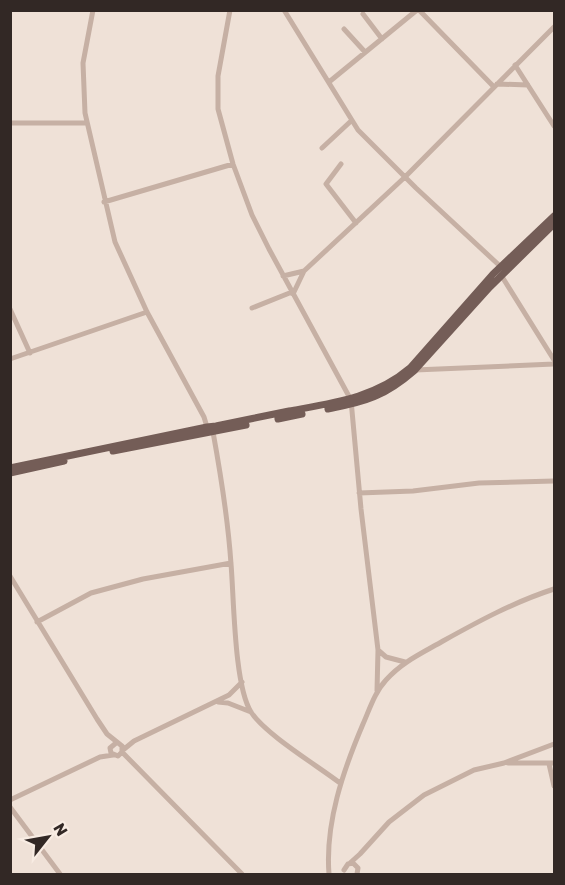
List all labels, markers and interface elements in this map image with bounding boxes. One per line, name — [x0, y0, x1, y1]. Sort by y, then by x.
north arrow — [18, 807, 78, 867]
text: N — [49, 820, 72, 839]

